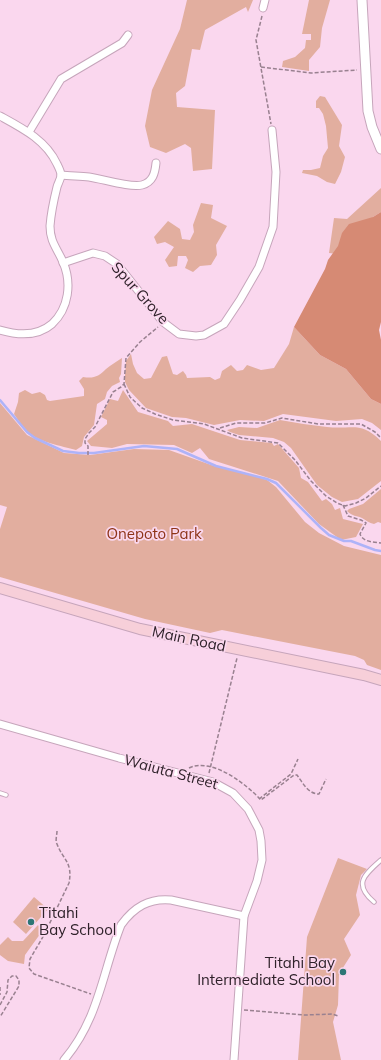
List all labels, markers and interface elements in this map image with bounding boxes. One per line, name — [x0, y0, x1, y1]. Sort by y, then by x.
street label: Spur Grove — [107, 258, 173, 328]
park label: Onepoto Park — [106, 524, 202, 543]
street label: Main Road — [150, 621, 228, 656]
street label: Waiuta Street — [122, 750, 220, 793]
place label: Titahi Bay School — [39, 903, 116, 939]
marker: Titahi Bay School — [26, 917, 36, 927]
place label: Titahi Bay Intermediate School — [197, 953, 335, 989]
marker: Titahi Bay Intermediate School — [338, 967, 348, 977]

